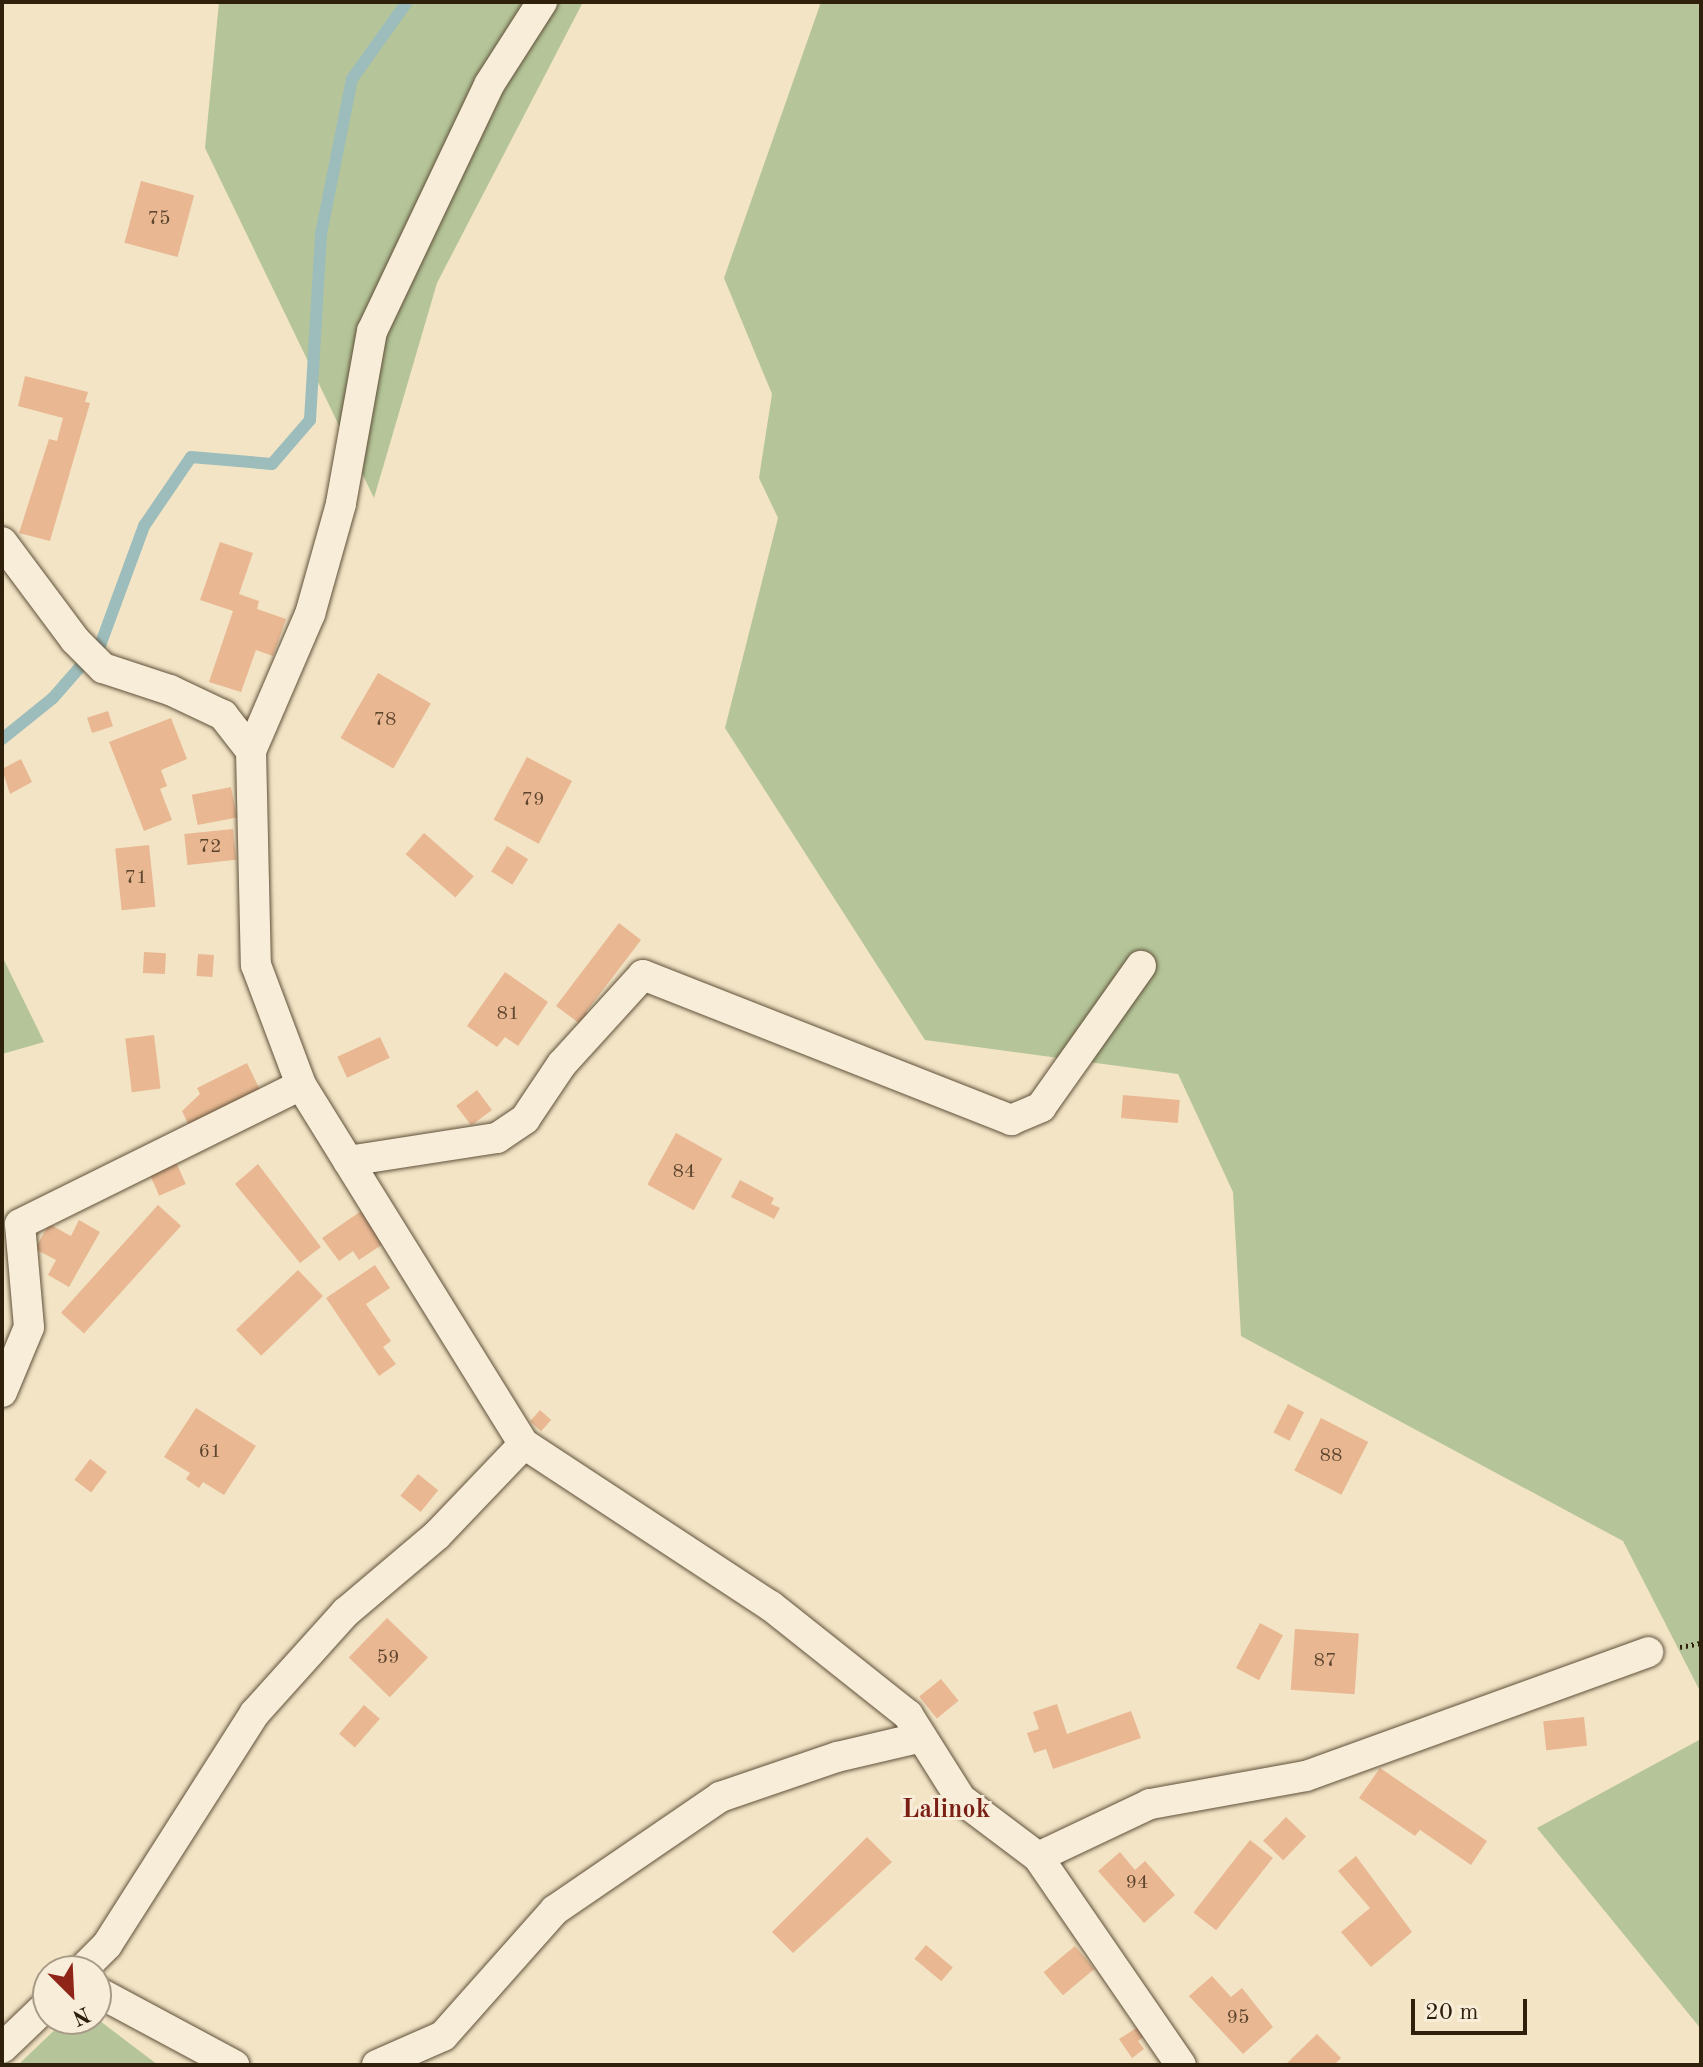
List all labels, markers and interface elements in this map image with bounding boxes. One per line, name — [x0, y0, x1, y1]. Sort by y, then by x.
house number: 75 — [147, 207, 171, 231]
house number: 78 — [373, 708, 397, 732]
house number: 79 — [521, 788, 545, 812]
house number: 72 — [198, 835, 222, 859]
house number: 71 — [124, 866, 148, 890]
house number: 81 — [496, 1002, 520, 1026]
house number: 84 — [672, 1160, 696, 1184]
house number: 61 — [198, 1440, 222, 1464]
house number: 88 — [1319, 1444, 1343, 1468]
house number: 59 — [376, 1646, 400, 1670]
house number: 87 — [1313, 1649, 1337, 1673]
district label: Lalinok — [902, 1795, 990, 1827]
house number: 94 — [1125, 1871, 1149, 1895]
north arrow — [32, 1955, 112, 2035]
scale bar — [1415, 1983, 1531, 2033]
text: 20 m — [1425, 2001, 1479, 2025]
text: N — [69, 2002, 93, 2029]
house number: 95 — [1226, 2006, 1250, 2030]

